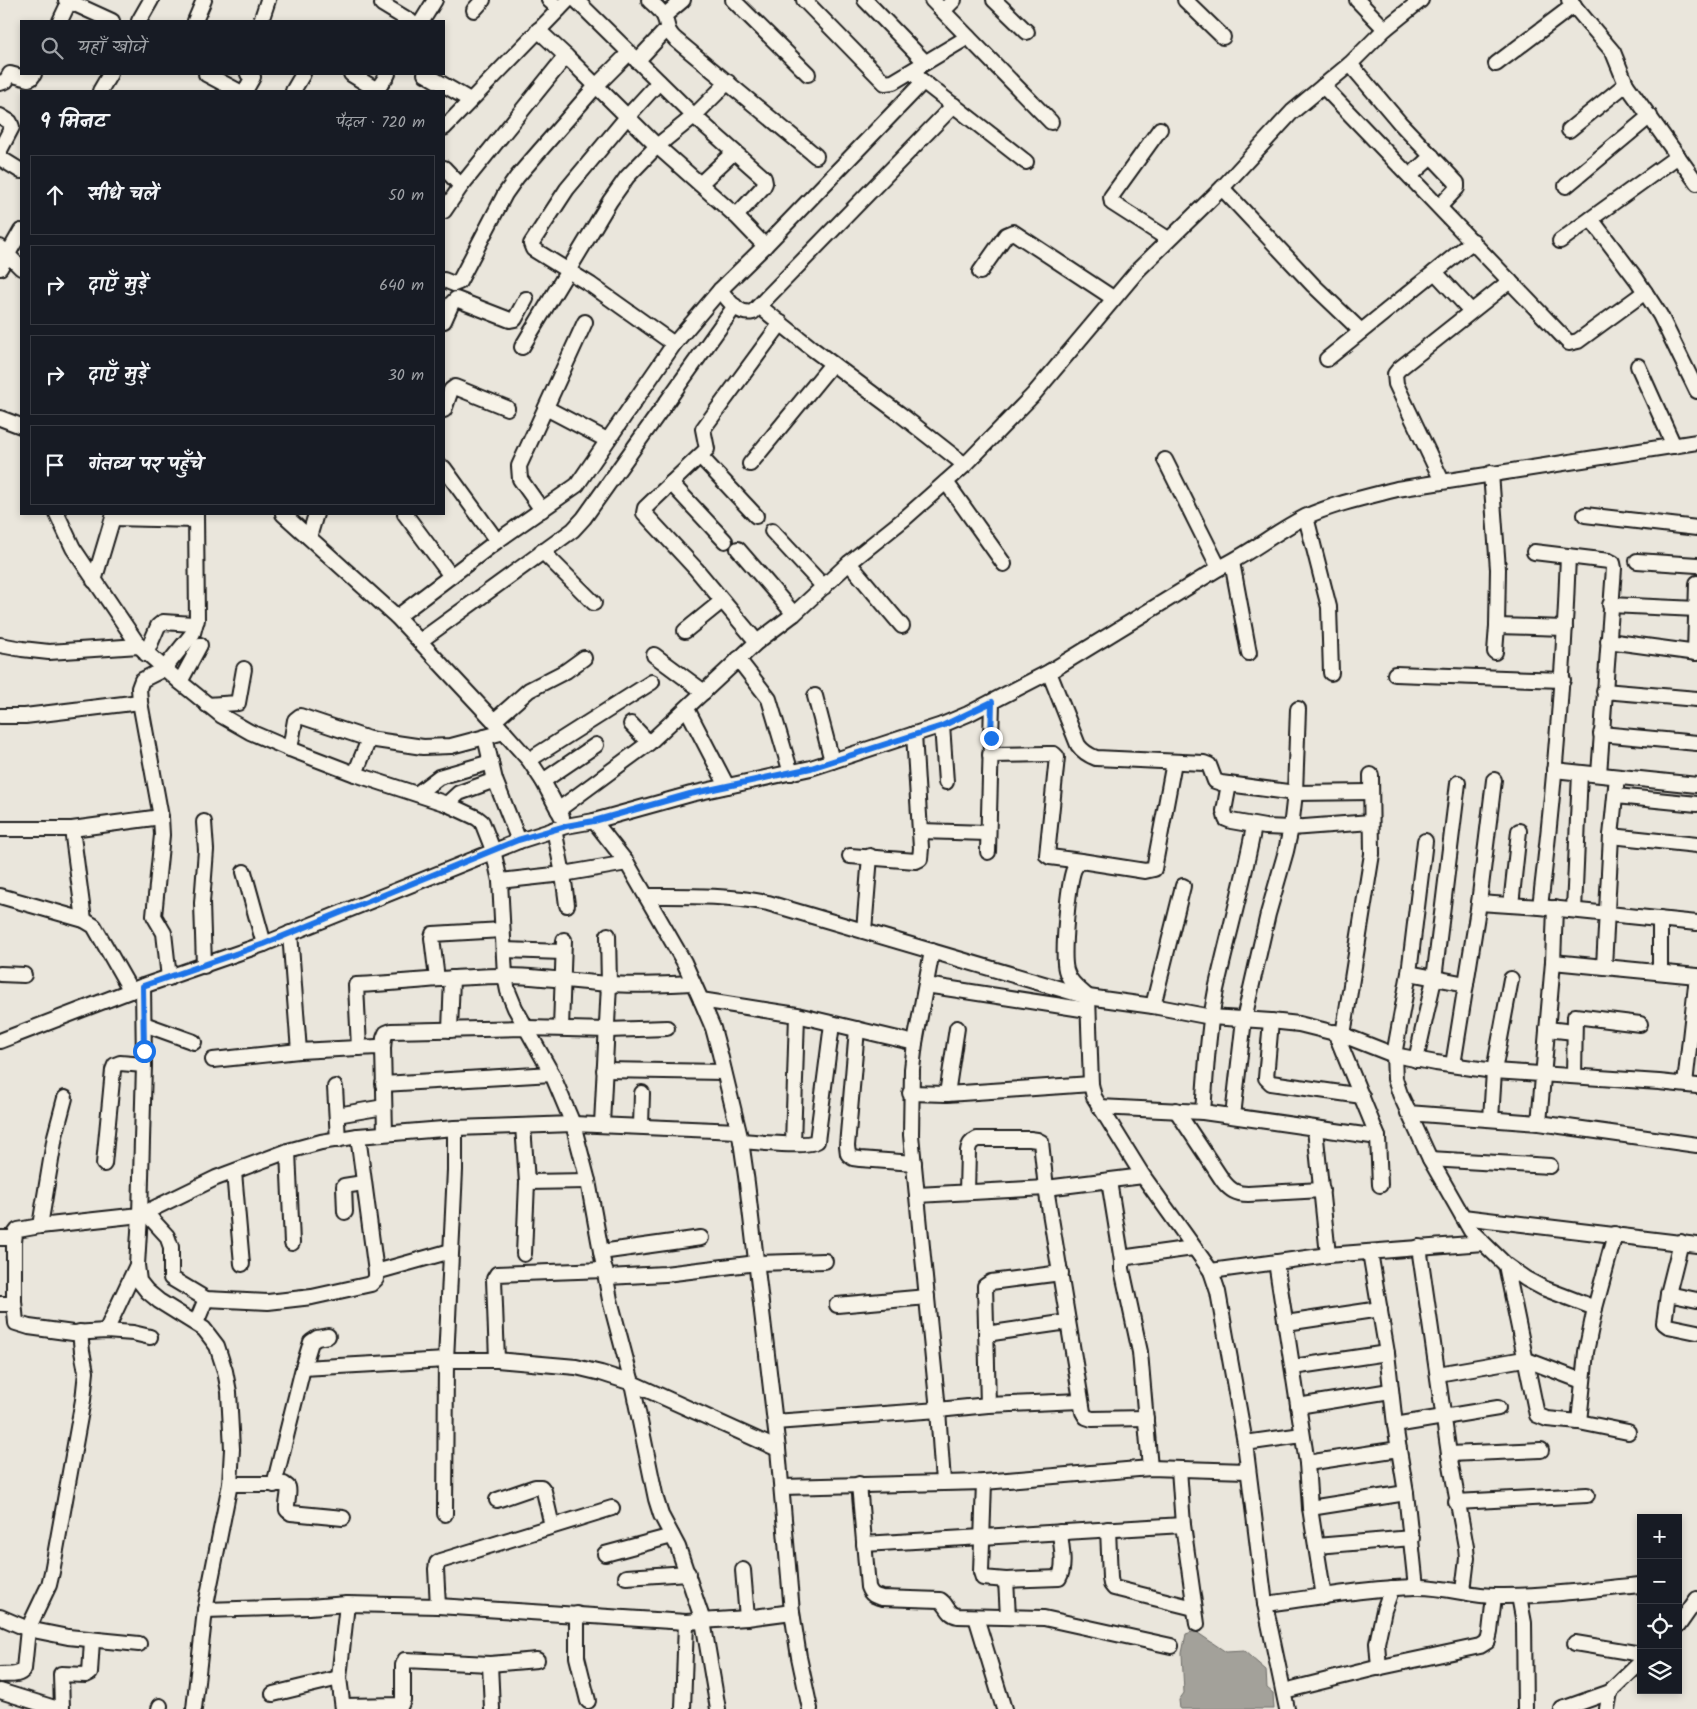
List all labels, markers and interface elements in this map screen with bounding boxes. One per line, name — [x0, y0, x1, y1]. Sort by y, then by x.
search box — [20, 20, 445, 75]
text: यहाँ खोजें — [78, 33, 147, 63]
icon: search — [38, 34, 66, 62]
text: 9 मिनट — [40, 106, 106, 139]
text: पैदल · 720 m — [336, 110, 425, 135]
text: सीधे चलें — [88, 180, 158, 210]
icon: ahead — [41, 181, 69, 209]
text: 50 m — [388, 183, 424, 208]
text: दाएँ मुड़ें — [88, 270, 147, 300]
icon: right — [41, 271, 69, 299]
text: 640 m — [379, 273, 424, 298]
text: दाएँ मुड़ें — [88, 360, 147, 390]
icon: right — [41, 361, 69, 389]
text: 30 m — [388, 363, 424, 388]
text: गंतव्य पर पहुँचे — [88, 450, 203, 480]
icon: arrive — [41, 451, 69, 479]
route end — [980, 727, 1003, 750]
route start — [133, 1040, 156, 1063]
map controls — [1637, 1514, 1682, 1694]
button: + — [1637, 1514, 1682, 1559]
button: − — [1637, 1559, 1682, 1604]
button: locate — [1637, 1604, 1682, 1649]
button: layers — [1637, 1649, 1682, 1694]

